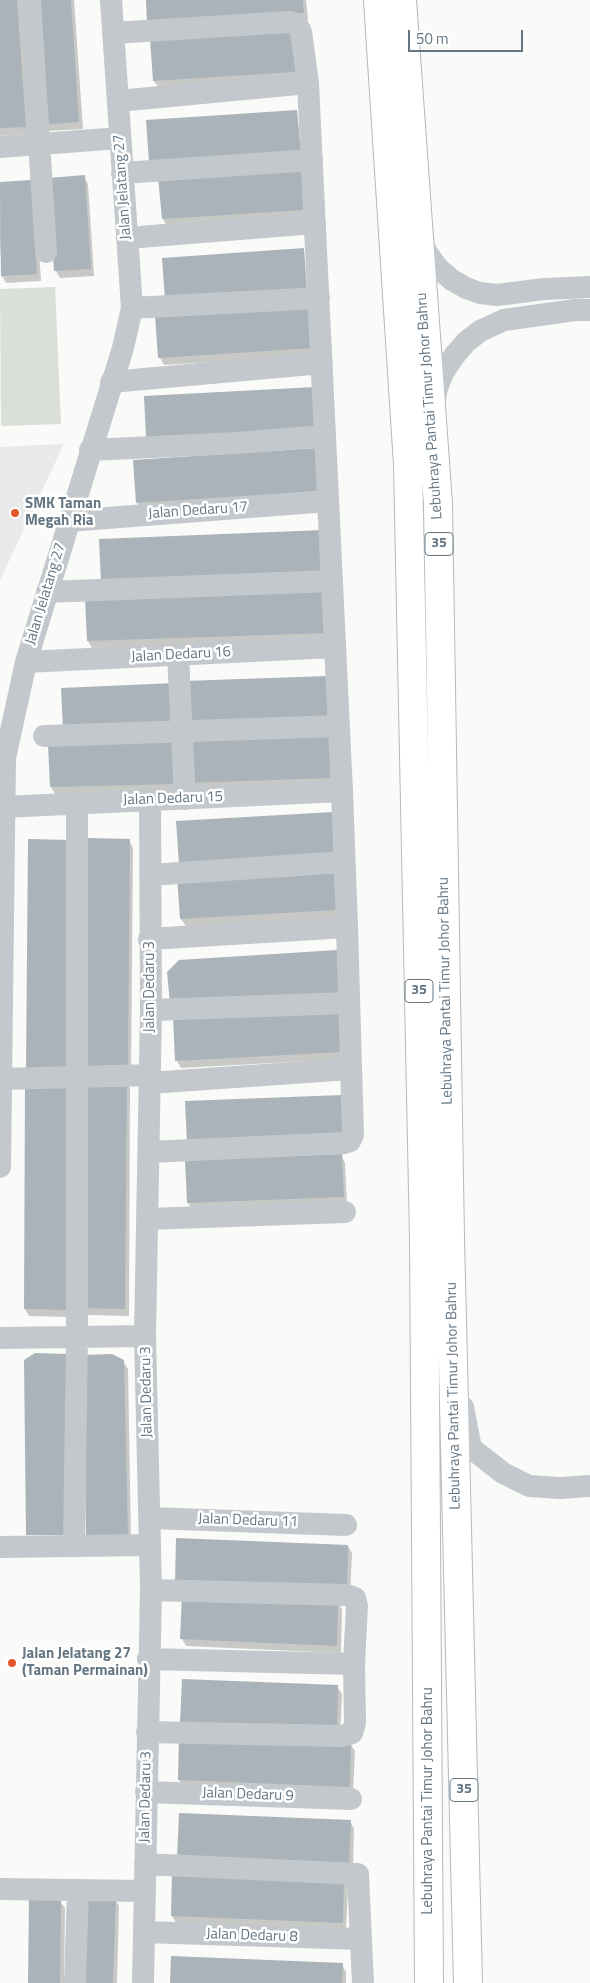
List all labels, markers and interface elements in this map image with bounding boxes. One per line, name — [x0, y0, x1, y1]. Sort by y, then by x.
scale bar — [410, 20, 525, 52]
text: 50 m — [416, 27, 449, 50]
street label: Jalan Jelatang 27 — [110, 134, 136, 240]
street label: Lebuhraya Pantai Timur Johor Bahru — [413, 292, 447, 520]
place label: SMK Taman Megah Ria — [25, 495, 101, 530]
street label: Jalan Dedaru 17 — [147, 499, 249, 523]
marker: SMK Taman Megah Ria — [9, 507, 21, 519]
road number: 35 — [425, 532, 453, 556]
street label: Jalan Jelatang 27 — [22, 541, 70, 647]
street label: Jalan Dedaru 16 — [131, 643, 231, 667]
street label: Jalan Dedaru 15 — [123, 788, 223, 810]
street label: Lebuhraya Pantai Timur Johor Bahru — [435, 877, 457, 1105]
street label: Jalan Dedaru 3 — [141, 941, 159, 1033]
road number: 35 — [405, 979, 433, 1002]
street label: Lebuhraya Pantai Timur Johor Bahru — [443, 1282, 465, 1510]
street label: Jalan Dedaru 3 — [137, 1346, 157, 1438]
street label: Jalan Dedaru 11 — [198, 1510, 298, 1532]
place label: Jalan Jelatang 27 (Taman Permainan) — [22, 1645, 148, 1680]
marker: Jalan Jelatang 27 (Taman Permainan) — [6, 1657, 18, 1669]
street label: Lebuhraya Pantai Timur Johor Bahru — [419, 1687, 437, 1915]
street label: Jalan Dedaru 3 — [136, 1751, 156, 1843]
road number: 35 — [450, 1778, 478, 1802]
street label: Jalan Dedaru 9 — [202, 1784, 294, 1806]
street label: Jalan Dedaru 8 — [206, 1925, 298, 1947]

